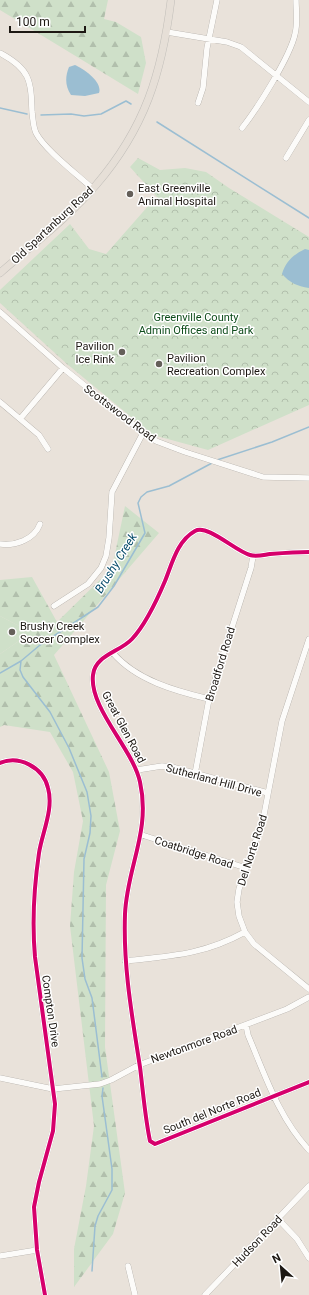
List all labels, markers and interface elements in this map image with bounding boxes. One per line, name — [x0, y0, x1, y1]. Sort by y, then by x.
scale bar — [10, 8, 85, 34]
text: 100 m — [16, 15, 50, 29]
place label: East Greenville Animal Hospital — [138, 182, 216, 208]
street label: Old Spartanburg Road — [9, 184, 96, 267]
marker: East Greenville Animal Hospital — [125, 189, 135, 199]
park label: Greenville County Admin Offices and Park — [139, 311, 254, 337]
place label: Pavilion Ice Rink — [76, 340, 114, 366]
marker: Pavilion Ice Rink — [117, 347, 127, 357]
place label: Pavilion Recreation Complex — [167, 352, 266, 378]
marker: Pavilion Recreation Complex — [154, 359, 164, 369]
street label: Scottswood Road — [81, 382, 158, 445]
water label: Brushy Creek — [92, 529, 141, 596]
place label: Brushy Creek Soccer Complex — [20, 620, 100, 646]
street label: Broadford Road — [203, 626, 238, 703]
marker: Brushy Creek Soccer Complex — [7, 627, 17, 637]
street label: Great Glen Road — [99, 689, 148, 765]
street label: Sutherland Hill Drive — [164, 761, 263, 800]
street label: Del Norte Road — [235, 813, 270, 887]
street label: Coatbridge Road — [153, 834, 235, 871]
street label: Compton Drive — [39, 974, 62, 1048]
street label: Newtonmore Road — [149, 1023, 239, 1066]
street label: South del Norte Road — [161, 1086, 263, 1137]
street label: Hudson Road — [230, 1213, 285, 1270]
north arrow — [261, 1247, 301, 1287]
text: N — [270, 1251, 283, 1266]

